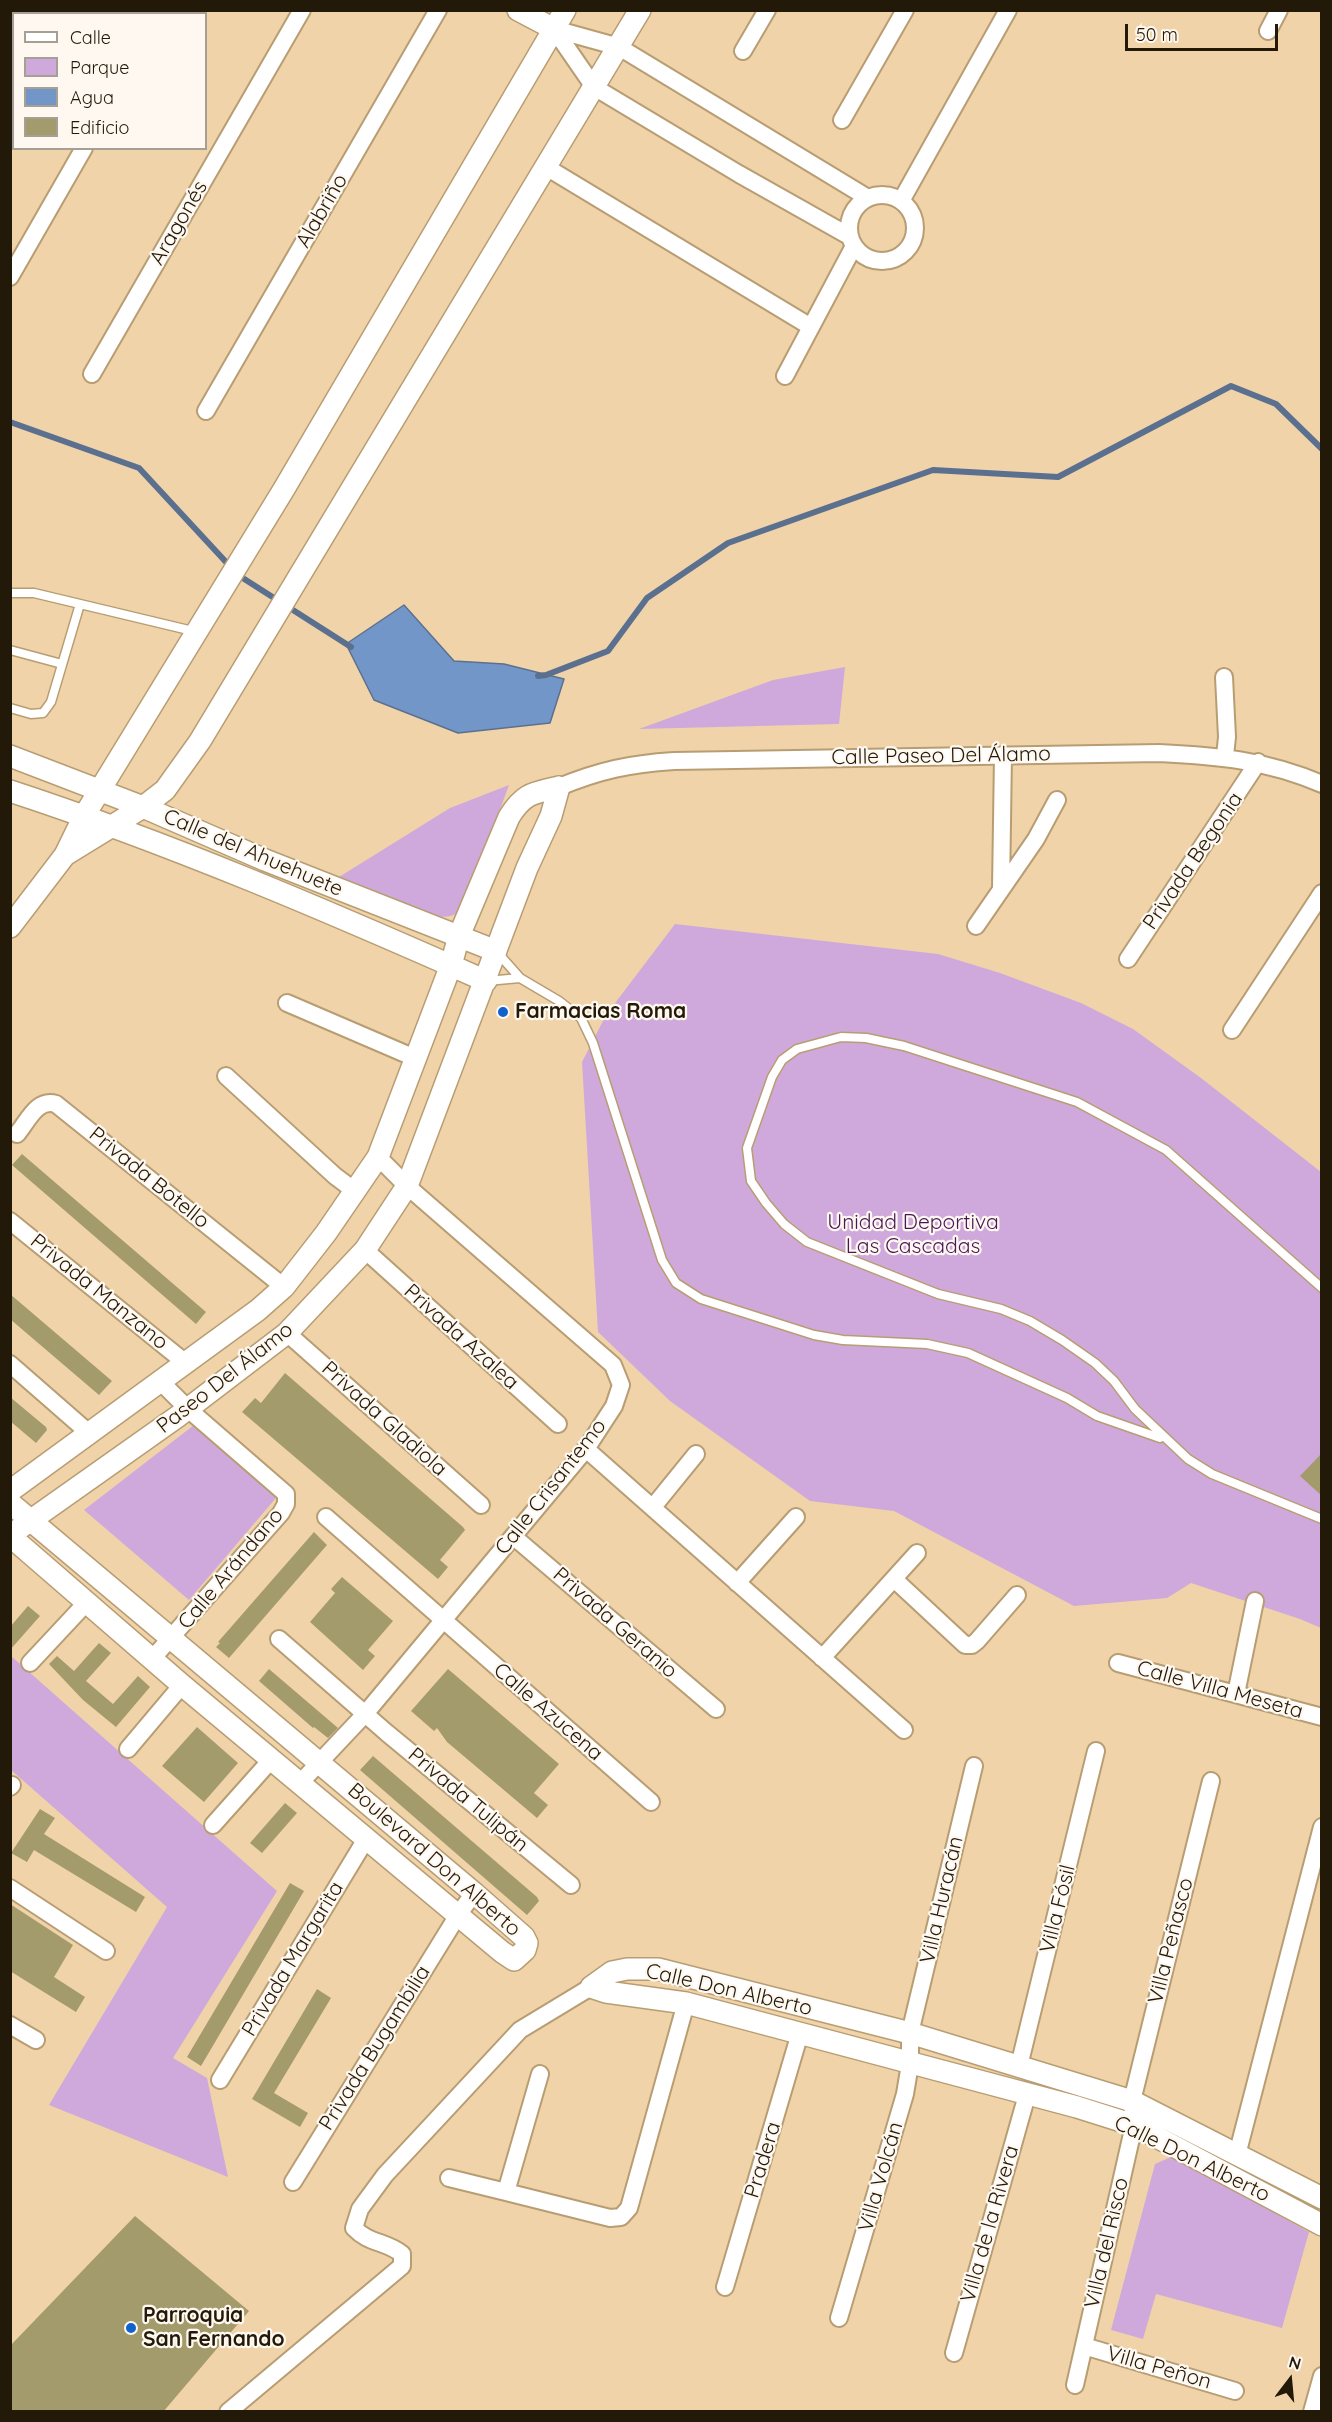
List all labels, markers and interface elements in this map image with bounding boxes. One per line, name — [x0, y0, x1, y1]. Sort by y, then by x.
legend — [12, 12, 207, 150]
scale bar — [1128, 12, 1281, 50]
text: 50 m — [1136, 23, 1178, 46]
text: Calle — [70, 26, 111, 49]
text: Parque — [70, 56, 129, 79]
text: Agua — [70, 86, 114, 109]
text: Edificio — [70, 116, 129, 139]
street label: Alabriño — [291, 170, 353, 252]
street label: Aragonés — [145, 176, 213, 270]
street label: Calle Paseo Del Álamo — [831, 741, 1051, 771]
street label: Privada Begonia — [1138, 788, 1248, 934]
street label: Calle del Ahuehuete — [159, 804, 347, 902]
place label: Farmacias Roma — [515, 999, 686, 1025]
marker: Farmacias Roma — [496, 1005, 510, 1019]
street label: Privada Botello — [84, 1122, 214, 1234]
park label: Unidad Deportiva Las Cascadas — [827, 1210, 999, 1260]
street label: Privada Manzano — [25, 1229, 173, 1355]
street label: Privada Azalea — [398, 1279, 524, 1395]
street label: Paseo Del Álamo — [152, 1317, 298, 1439]
street label: Privada Gladiola — [316, 1356, 452, 1482]
street label: Calle Crisantemo — [490, 1414, 612, 1560]
street label: Calle Arándano — [173, 1503, 289, 1635]
street label: Privada Geranio — [548, 1562, 682, 1684]
street label: Calle Villa Meseta — [1134, 1656, 1306, 1724]
street label: Calle Azucena — [488, 1658, 608, 1766]
street label: Privada Tulipán — [403, 1742, 533, 1858]
street label: Boulevard Don Alberto — [342, 1778, 526, 1942]
street label: Villa Huracán — [915, 1834, 969, 1966]
street label: Villa Fósil — [1035, 1862, 1081, 1956]
street label: Villa Peñasco — [1143, 1875, 1199, 2007]
street label: Privada Margarita — [237, 1877, 349, 2041]
street label: Calle Don Alberto — [643, 1959, 815, 2021]
street label: Privada Bugambilia — [314, 1961, 436, 2135]
street label: Calle Don Alberto — [1110, 2110, 1274, 2208]
street label: Pradera — [740, 2119, 786, 2201]
street label: Villa Volcán — [853, 2119, 909, 2235]
street label: Villa de la Rivera — [956, 2143, 1024, 2305]
street label: Villa del Risco — [1080, 2175, 1134, 2311]
place label: Parroquia San Fernando — [143, 2303, 285, 2353]
marker: Parroquia San Fernando — [124, 2321, 138, 2335]
street label: Villa Peñon — [1104, 2341, 1214, 2395]
north arrow — [1260, 2350, 1320, 2410]
text: N — [1287, 2351, 1303, 2374]

